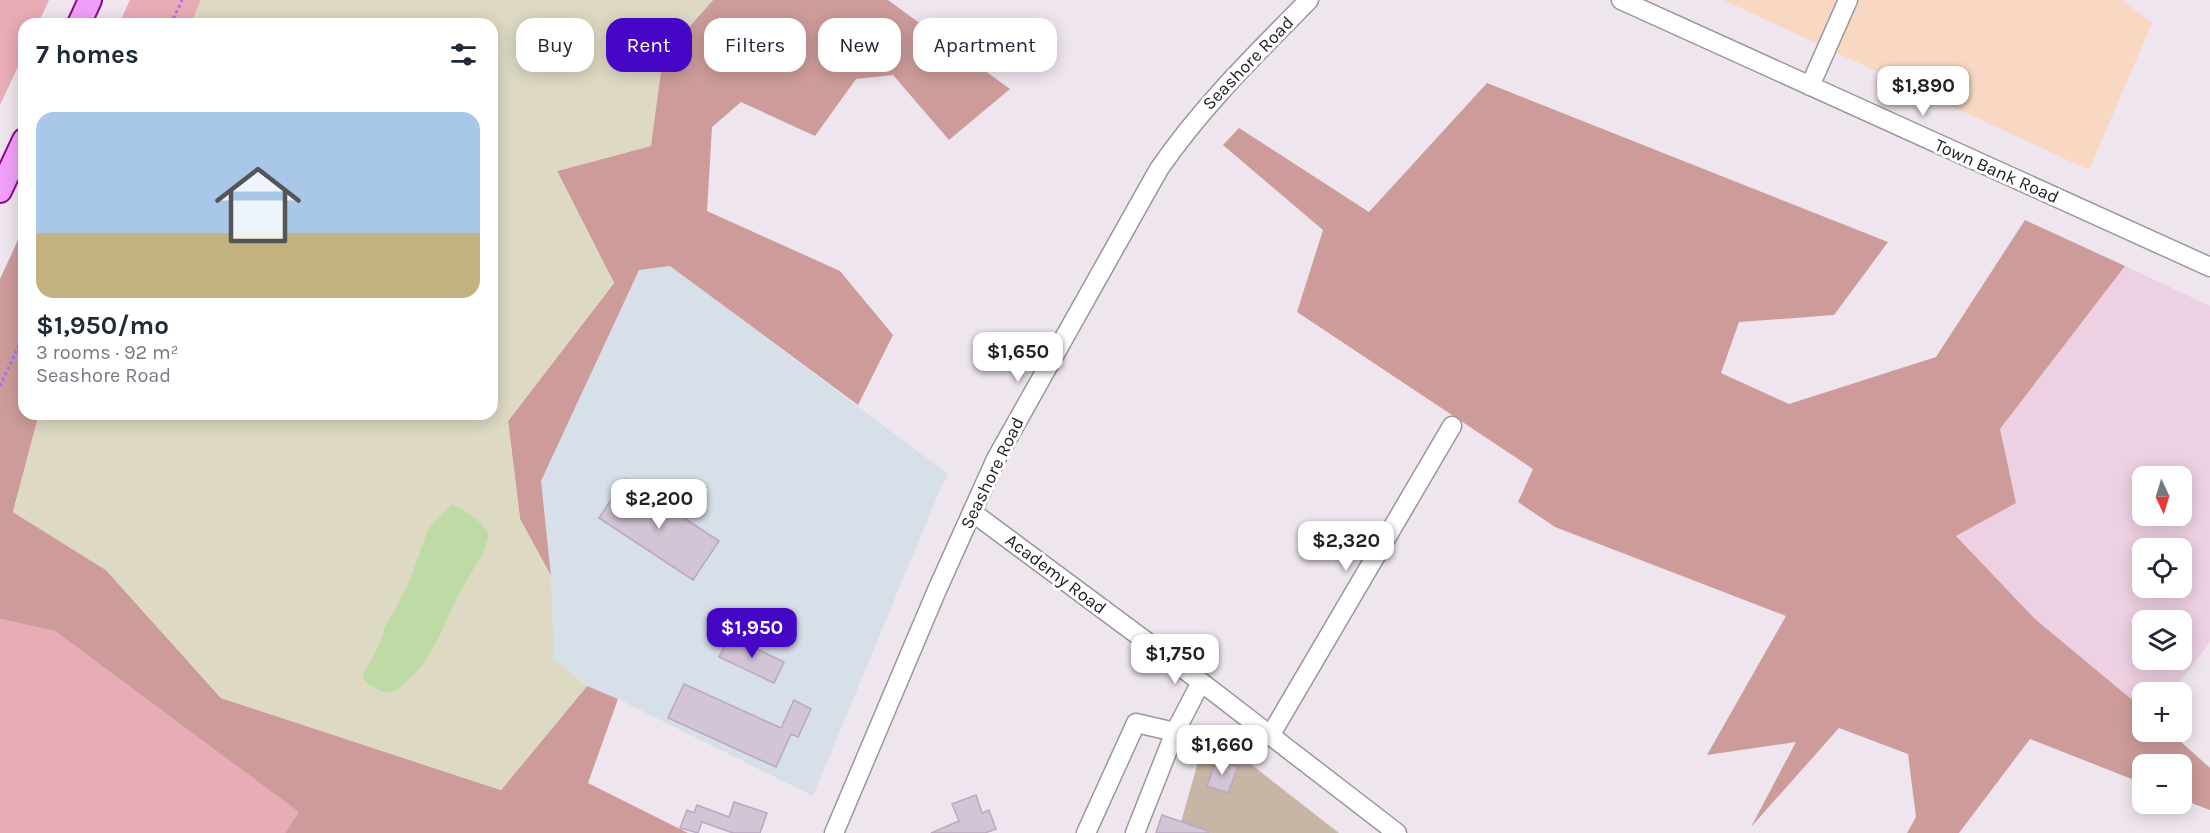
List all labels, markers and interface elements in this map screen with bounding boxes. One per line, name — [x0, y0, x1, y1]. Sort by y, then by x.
street label: Seashore Road — [1198, 12, 1298, 114]
chip: Buy — [516, 18, 594, 72]
chip: Rent — [606, 18, 692, 72]
chip: Filters — [704, 18, 806, 72]
chip: New — [818, 18, 901, 72]
chip: Apartment — [913, 18, 1057, 72]
icon: filters — [447, 38, 480, 71]
text: 7 homes — [36, 39, 139, 70]
pin: $1,890 — [1874, 66, 1972, 117]
text: $1,890 — [1891, 74, 1955, 97]
street label: Town Bank Road — [1932, 134, 2062, 208]
icon: home — [204, 151, 312, 259]
text: $1,950/mo — [36, 310, 169, 341]
pin: $1,650 — [969, 332, 1067, 383]
text: $1,650 — [987, 340, 1049, 363]
text: 3 rooms · 92 m² — [36, 341, 179, 364]
text: Seashore Road — [36, 364, 171, 387]
street label: Seashore Road — [955, 414, 1029, 532]
north arrow — [2132, 466, 2192, 526]
map controls — [2132, 466, 2192, 814]
pin: $2,200 — [610, 479, 708, 530]
text: $2,200 — [625, 487, 693, 510]
pin: $2,320 — [1297, 521, 1395, 572]
street label: Academy Road — [1001, 529, 1111, 619]
text: $2,320 — [1312, 529, 1380, 552]
button: locate — [2132, 538, 2192, 598]
pin: $1,950 — [703, 608, 801, 659]
button: layers — [2132, 610, 2192, 670]
text: $1,950 — [721, 616, 783, 639]
pin: $1,750 — [1126, 634, 1224, 685]
text: $1,750 — [1145, 642, 1205, 665]
button: + — [2132, 682, 2192, 742]
pin: $1,660 — [1173, 725, 1271, 776]
text: $1,660 — [1191, 733, 1253, 756]
button: − — [2132, 754, 2192, 814]

